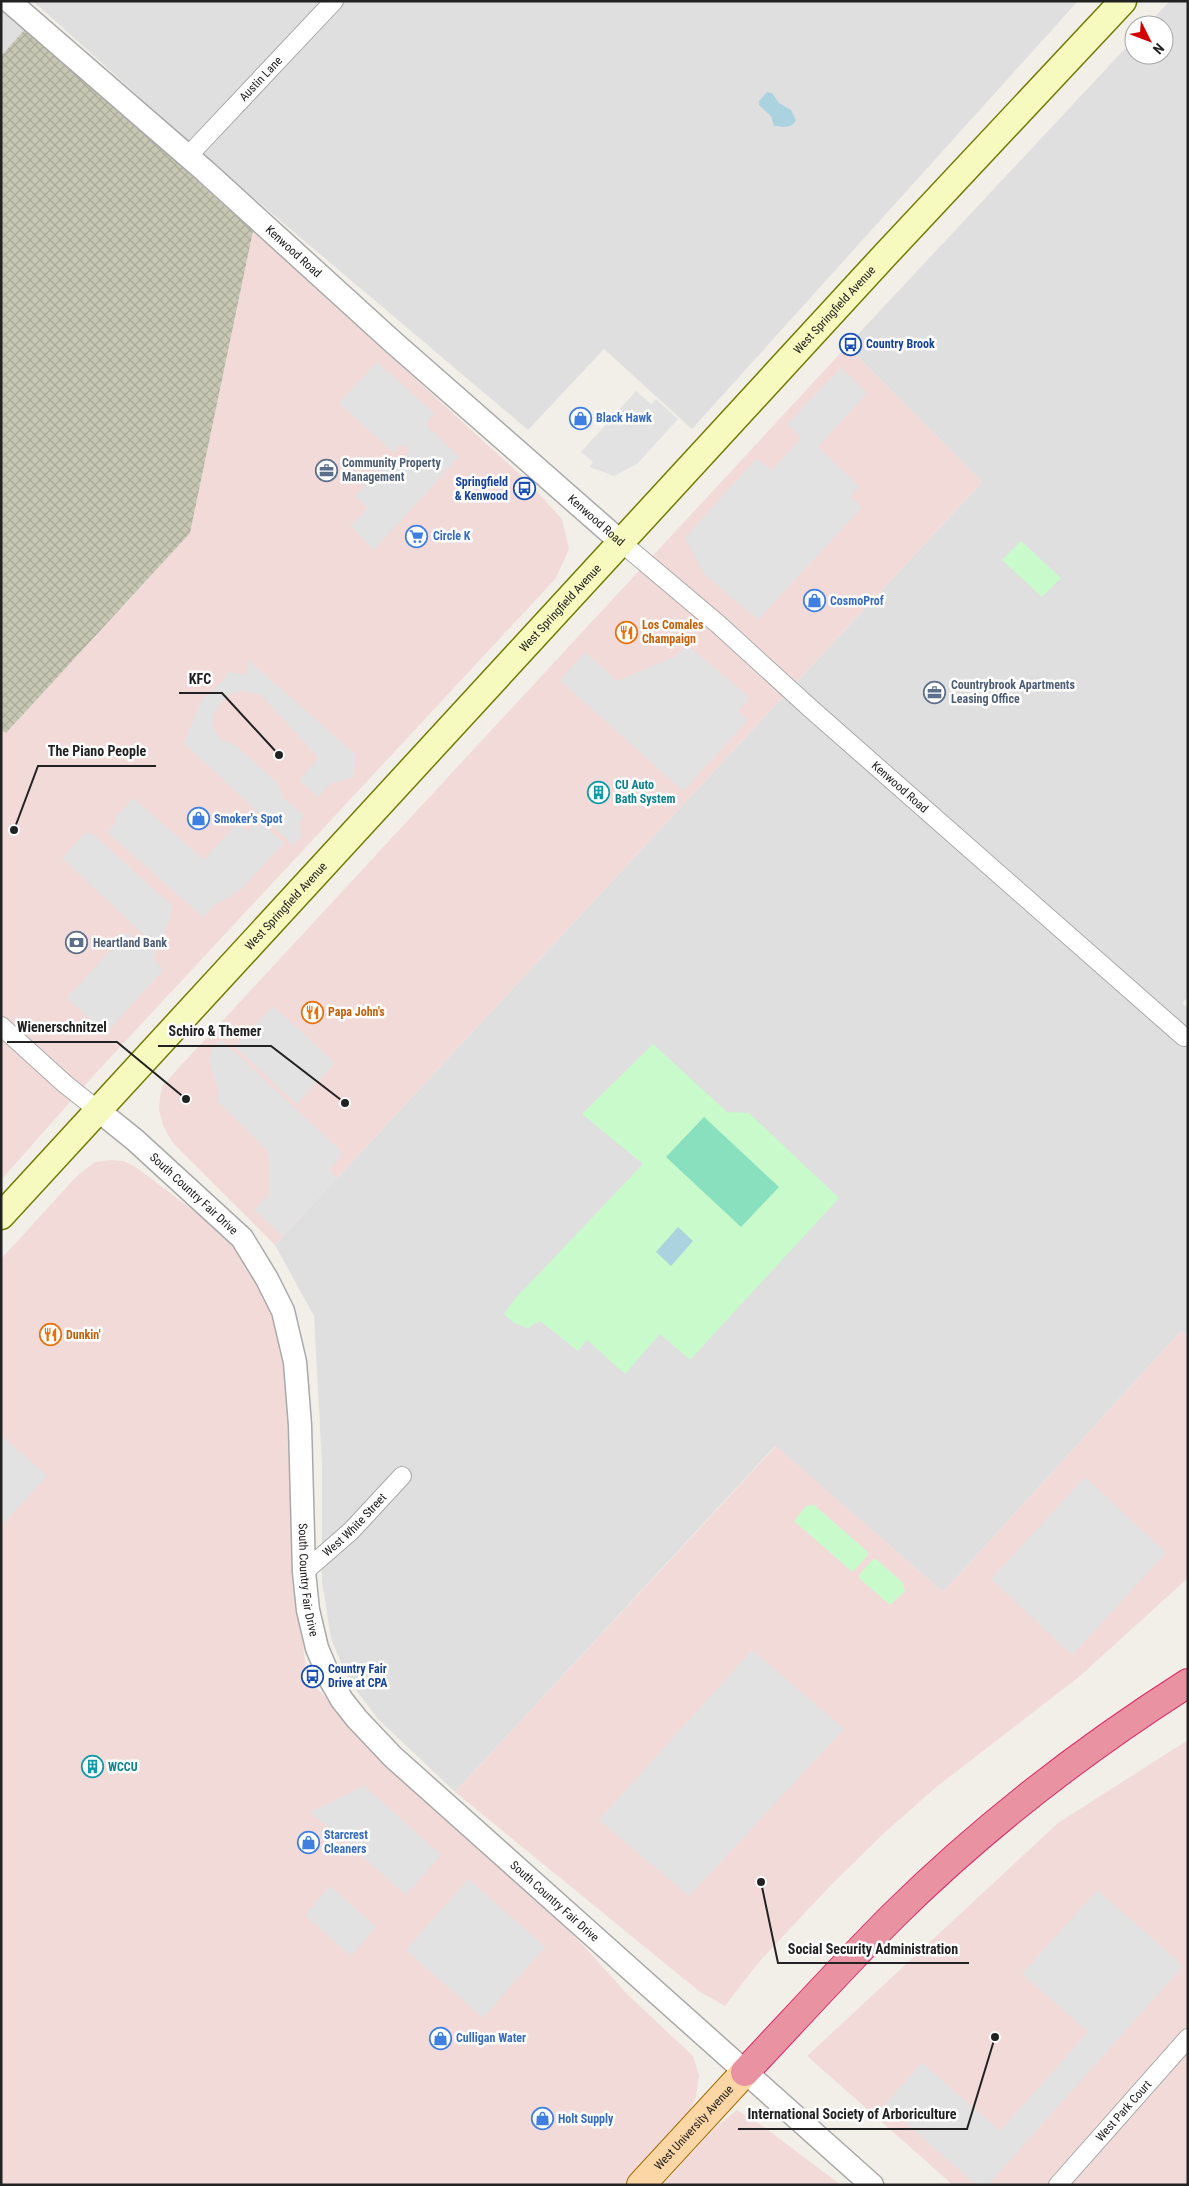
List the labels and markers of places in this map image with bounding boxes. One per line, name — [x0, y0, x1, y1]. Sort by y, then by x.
bus stop icon: Country Brook — [838, 332, 862, 356]
place label: Country Brook — [866, 337, 935, 351]
shop icon: Black Hawk — [568, 406, 592, 430]
place label: Black Hawk — [596, 411, 652, 425]
place label: Community Property Management — [342, 456, 441, 484]
office icon: Community Property Management — [314, 458, 338, 482]
place label: Springfield & Kenwood — [455, 475, 508, 503]
bus stop icon: Springfield & Kenwood — [512, 477, 536, 501]
supermarket icon: Circle K — [405, 524, 429, 548]
place label: Circle K — [433, 529, 471, 543]
shop icon: CosmoProf — [802, 589, 826, 613]
place label: CosmoProf — [830, 594, 884, 608]
place label: Los Comales Champaign — [642, 618, 704, 646]
restaurant icon: Los Comales Champaign — [614, 620, 638, 644]
callout: KFC — [179, 664, 222, 693]
place label: Countrybrook Apartments Leasing Office — [951, 678, 1076, 706]
office icon: Countrybrook Apartments Leasing Office — [923, 680, 947, 704]
callout: The Piano People — [38, 737, 156, 766]
place label: CU Auto Bath System — [615, 778, 675, 806]
building icon: CU Auto Bath System — [587, 780, 611, 804]
shop icon: Smoker's Spot — [186, 807, 210, 831]
place label: Smoker's Spot — [214, 812, 283, 826]
bank icon: Heartland Bank — [65, 931, 89, 955]
place label: Heartland Bank — [93, 936, 167, 950]
restaurant icon: Papa John's — [300, 1000, 324, 1024]
place label: Papa John's — [328, 1005, 385, 1019]
callout: Wienerschnitzel — [7, 1013, 117, 1042]
callout: Schiro & Themer — [158, 1017, 271, 1046]
restaurant icon: Dunkin' — [38, 1323, 62, 1347]
place label: Dunkin' — [66, 1328, 101, 1342]
place label: Country Fair Drive at CPA — [328, 1662, 388, 1690]
bus stop icon: Country Fair Drive at CPA — [300, 1664, 324, 1688]
building icon: WCCU — [80, 1755, 104, 1779]
place label: WCCU — [108, 1760, 138, 1774]
place label: Starcrest Cleaners — [324, 1828, 368, 1856]
shop icon: Starcrest Cleaners — [296, 1830, 320, 1854]
callout: Social Security Administration — [778, 1934, 969, 1963]
shop icon: Culligan Water — [428, 2026, 452, 2050]
place label: Culligan Water — [456, 2031, 526, 2045]
callout: International Society of Arboriculture — [738, 2100, 967, 2129]
shop icon: Holt Supply — [530, 2107, 554, 2131]
place label: Holt Supply — [558, 2112, 614, 2126]

